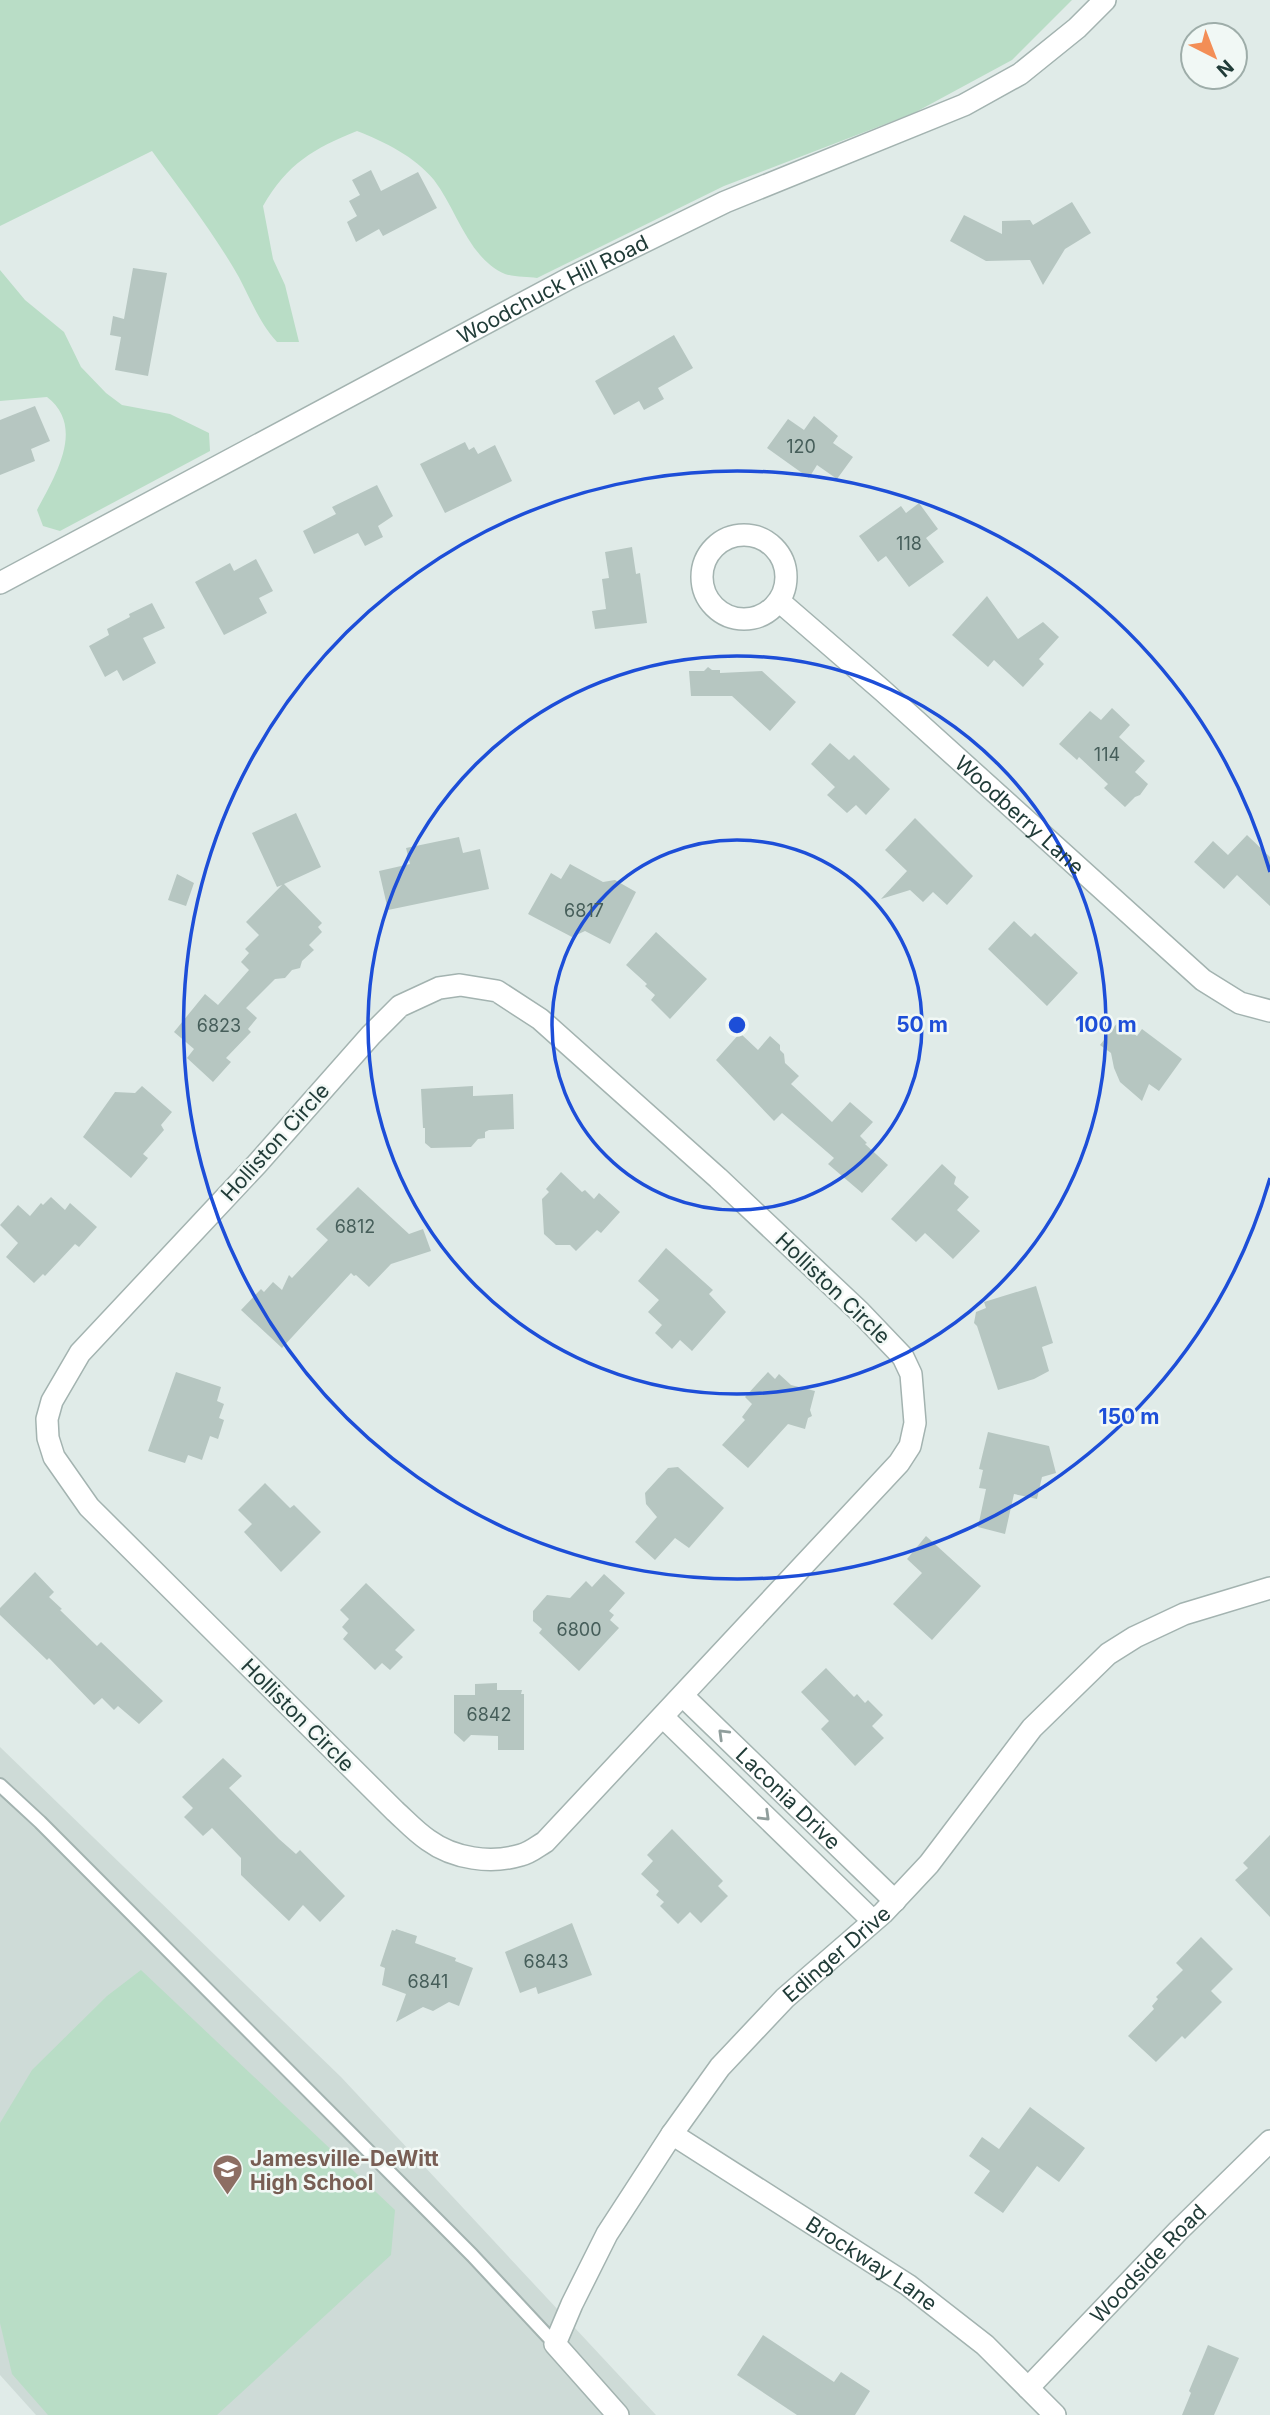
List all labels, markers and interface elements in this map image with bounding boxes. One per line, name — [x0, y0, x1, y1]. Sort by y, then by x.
north arrow — [1179, 21, 1249, 91]
text: N — [1212, 55, 1238, 82]
street label: Woodchuck Hill Road — [453, 229, 652, 349]
house number: 120 — [786, 436, 816, 457]
house number: 118 — [896, 533, 922, 554]
house number: 114 — [1094, 744, 1120, 765]
street label: Woodberry Lane — [950, 750, 1090, 879]
house number: 6817 — [564, 900, 604, 921]
text: 50 m — [896, 1012, 948, 1037]
text: 100 m — [1075, 1012, 1137, 1037]
centre of rings — [725, 1013, 749, 1037]
house number: 6823 — [197, 1015, 241, 1036]
street label: Holliston Circle — [216, 1078, 334, 1206]
house number: 6812 — [335, 1216, 375, 1237]
street label: Holliston Circle — [771, 1227, 895, 1349]
text: 150 m — [1099, 1404, 1159, 1429]
house number: 6800 — [556, 1619, 602, 1640]
street label: Holliston Circle — [236, 1653, 360, 1777]
house number: 6842 — [467, 1704, 511, 1725]
one-way arrow — [718, 1730, 731, 1743]
street label: Laconia Drive — [731, 1742, 846, 1854]
one-way arrow — [757, 1807, 770, 1820]
street label: Edinger Drive — [777, 1900, 895, 2007]
house number: 6843 — [523, 1951, 569, 1972]
house number: 6841 — [408, 1971, 448, 1992]
place label: Jamesville-DeWitt High School — [250, 2146, 439, 2195]
school or university icon: Jamesville-DeWitt High School — [210, 2153, 244, 2197]
street label: Woodside Road — [1085, 2199, 1211, 2328]
street label: Brockway Lane — [802, 2211, 942, 2316]

